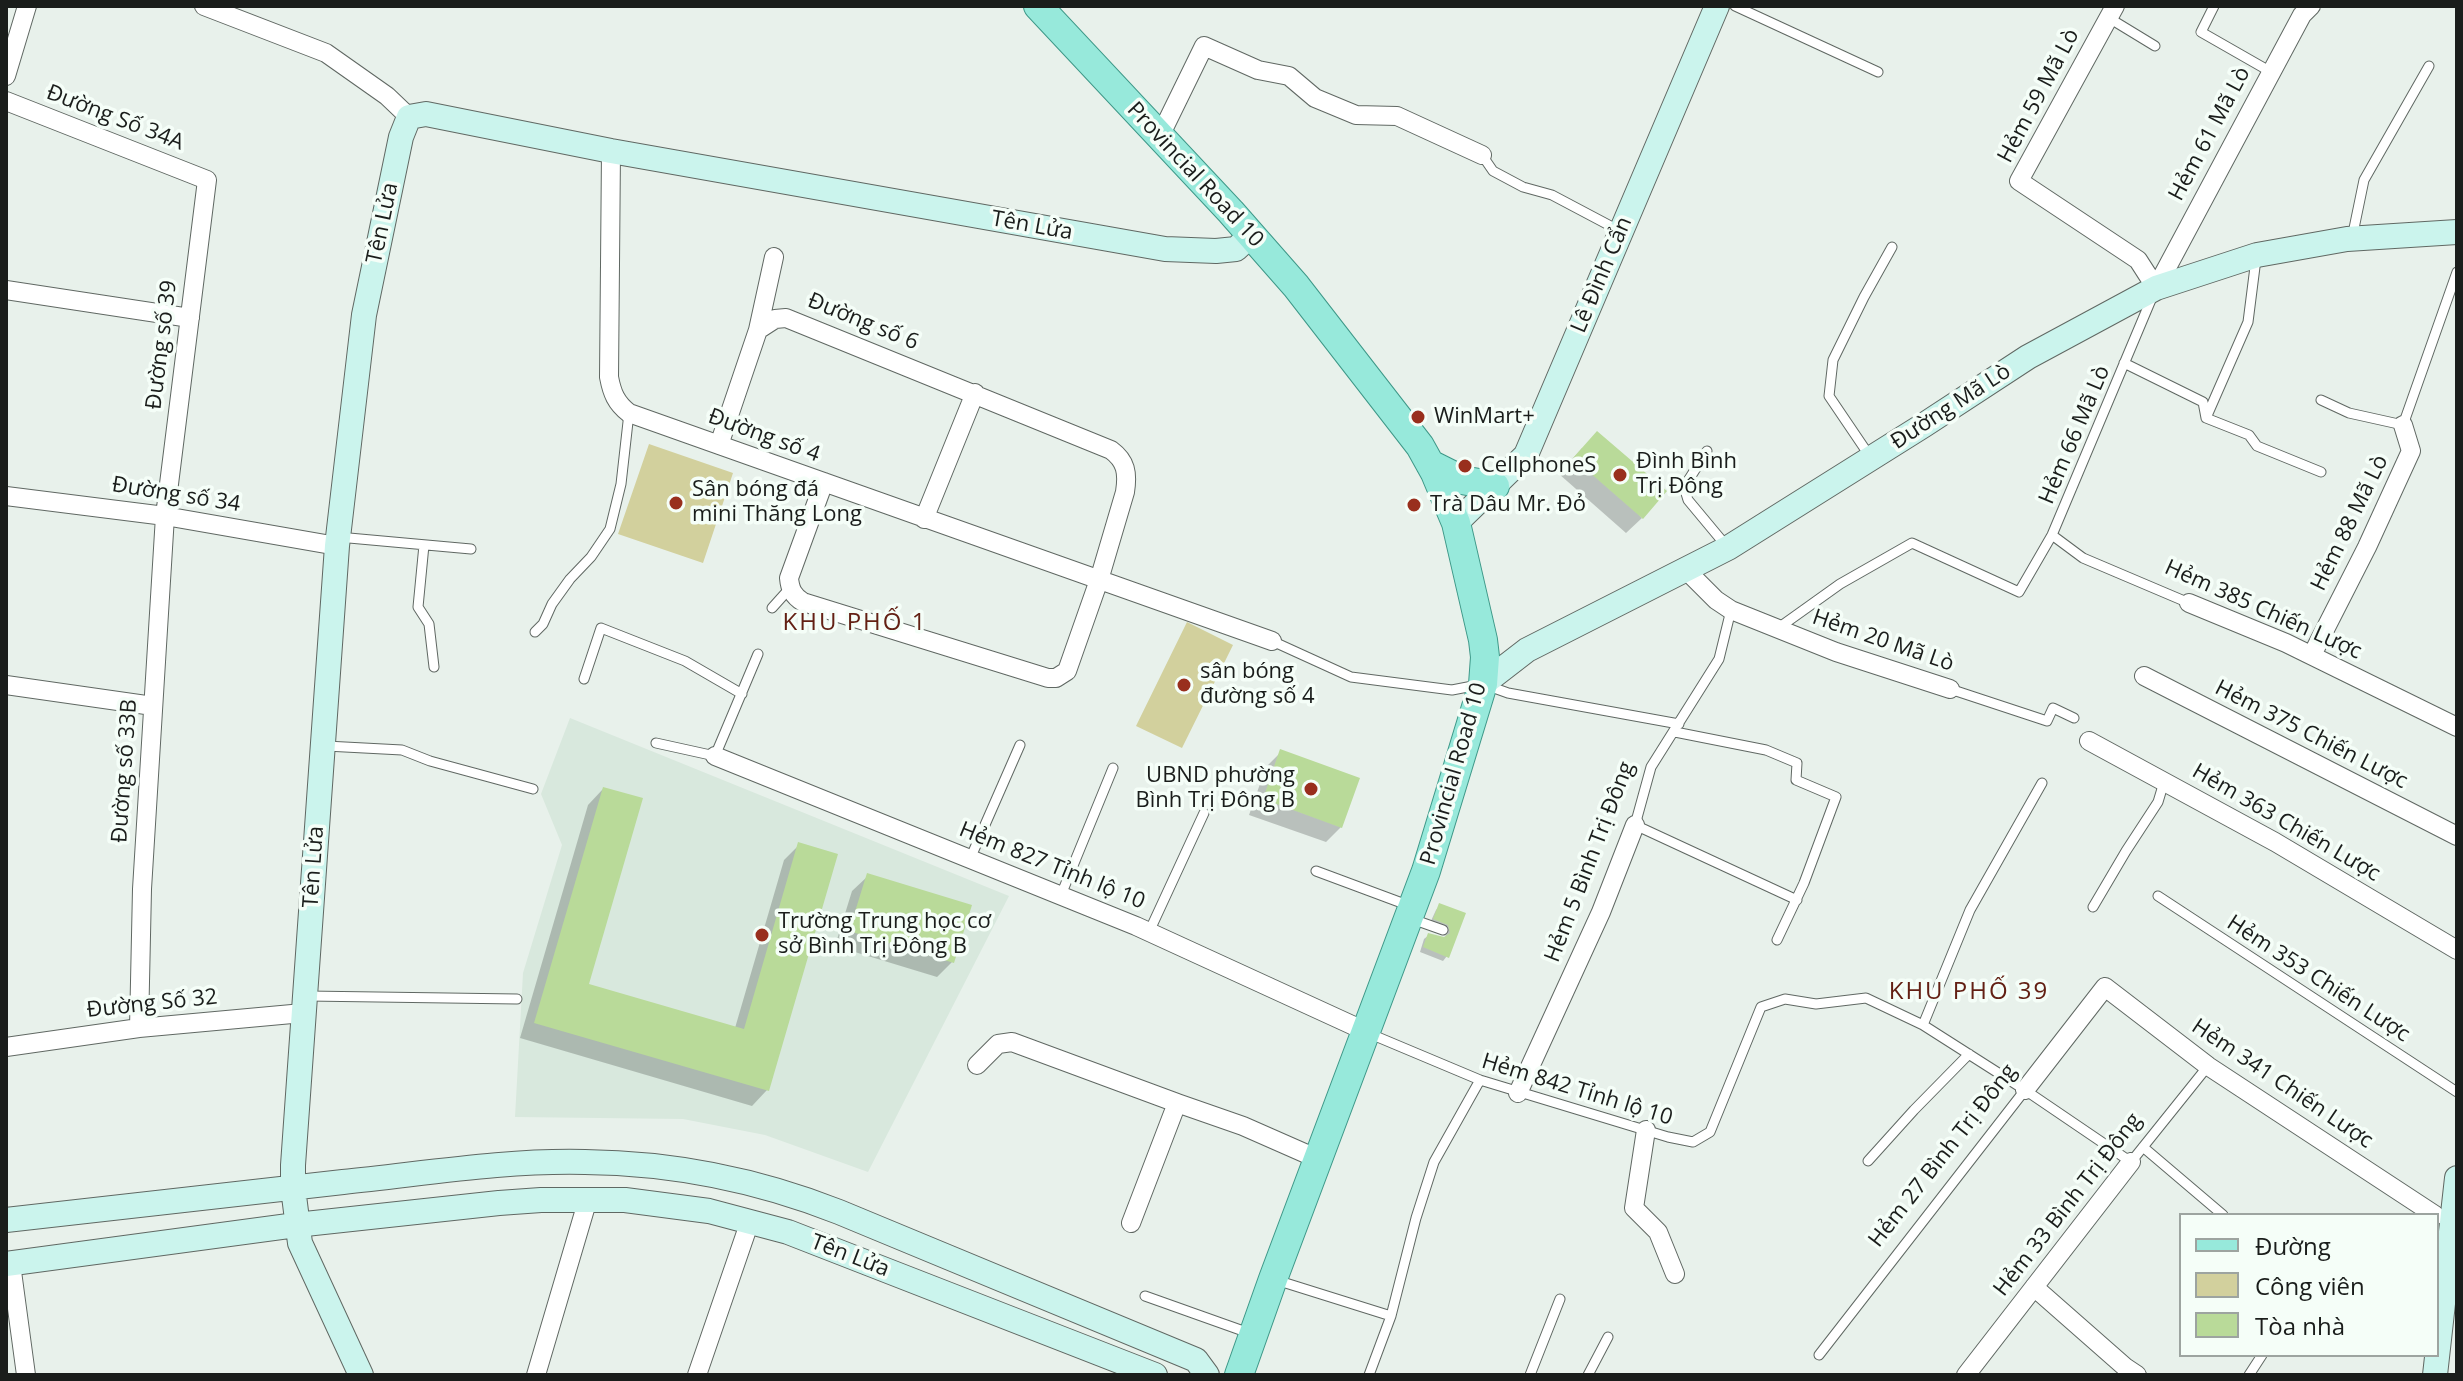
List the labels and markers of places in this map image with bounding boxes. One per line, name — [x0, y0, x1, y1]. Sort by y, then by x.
place label: WinMart+ — [1434, 404, 1535, 430]
marker: WinMart+ — [1409, 408, 1427, 426]
place label: Đình Bình Trị Đông — [1636, 449, 1737, 500]
place label: CellphoneS — [1481, 453, 1596, 479]
marker: CellphoneS — [1456, 457, 1474, 475]
marker: Đình Bình Trị Đông — [1611, 466, 1629, 484]
place label: Sân bóng đá mini Thăng Long — [692, 477, 862, 528]
place label: Trà Dâu Mr. Đỏ — [1430, 492, 1586, 518]
marker: Sân bóng đá mini Thăng Long — [667, 494, 685, 512]
marker: Trà Dâu Mr. Đỏ — [1405, 496, 1423, 514]
place label: sân bóng đường số 4 — [1200, 659, 1315, 710]
marker: sân bóng đường số 4 — [1175, 676, 1193, 694]
place label: UBND phường Bình Trị Đông B — [1136, 763, 1295, 814]
marker: UBND phường Bình Trị Đông B — [1302, 780, 1320, 798]
place label: Trường Trung học cơ sở Bình Trị Đông B — [778, 909, 991, 960]
marker: Trường Trung học cơ sở Bình Trị Đông B — [753, 926, 771, 944]

